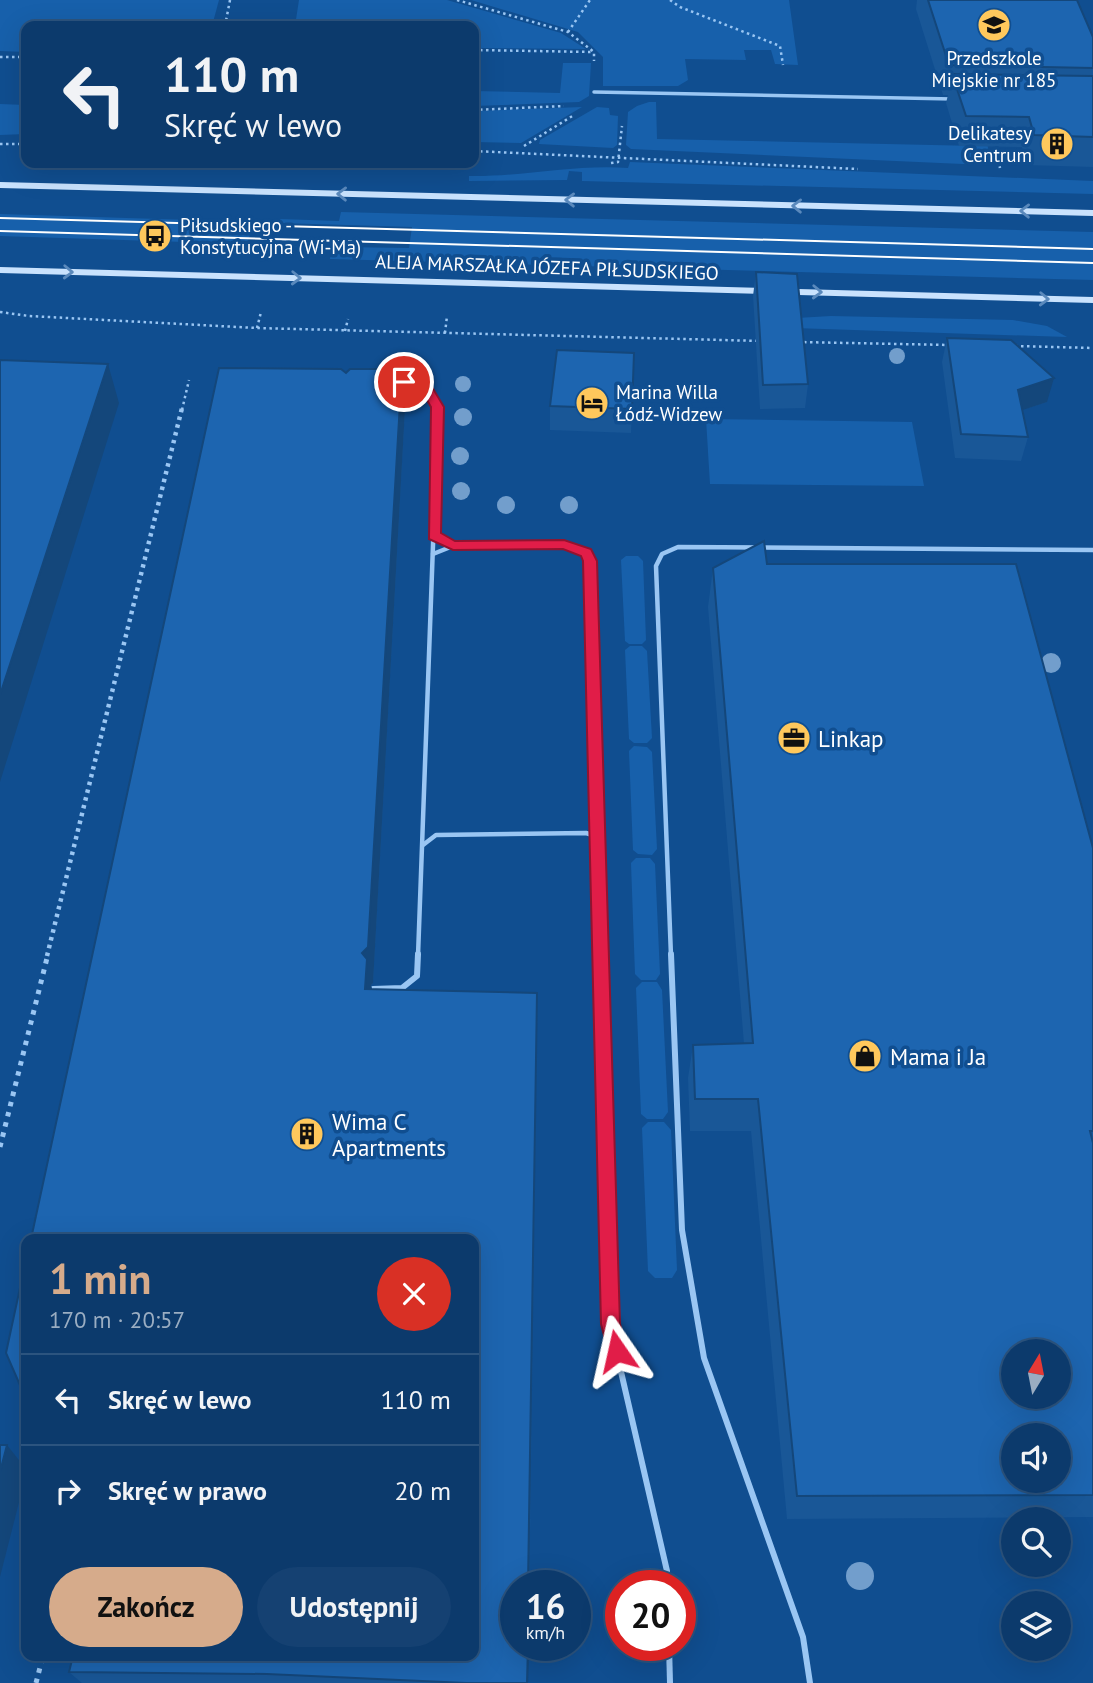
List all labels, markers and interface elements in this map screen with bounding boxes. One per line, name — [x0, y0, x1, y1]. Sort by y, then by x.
school or university icon: Przedszkole Miejskie nr 185 — [975, 6, 1013, 44]
text: 110 m — [164, 42, 299, 106]
place label: Przedszkole Miejskie nr 185 — [932, 46, 1056, 92]
icon: left — [49, 49, 140, 140]
text: Skręć w lewo — [164, 104, 342, 146]
place label: Delikatesy Centrum — [948, 121, 1032, 167]
building icon: Delikatesy Centrum — [1038, 125, 1076, 163]
one-way arrow — [337, 186, 347, 202]
one-way arrow — [564, 192, 575, 207]
one-way arrow — [792, 198, 803, 213]
one-way arrow — [1019, 204, 1030, 219]
place label: Piłsudskiego - Konstytucyjna (Wi-Ma) — [180, 213, 361, 259]
bus stop icon: Piłsudskiego - Konstytucyjna (Wi-Ma) — [136, 217, 174, 255]
street label: ALEJA MARSZAŁKA JÓZEFA PIŁSUDSKIEGO — [375, 249, 719, 285]
one-way arrow — [63, 264, 74, 279]
one-way arrow — [291, 270, 301, 286]
one-way arrow — [812, 285, 823, 300]
one-way arrow — [1039, 291, 1050, 306]
pin — [374, 352, 434, 412]
icon: arrive — [385, 363, 423, 401]
place label: Marina Willa Łódź-Widzew — [616, 380, 722, 426]
hotel icon: Marina Willa Łódź-Widzew — [573, 384, 611, 422]
office icon: Linkap — [775, 719, 813, 757]
place label: Linkap — [818, 724, 884, 753]
shop icon: Mama i Ja — [846, 1037, 884, 1075]
place label: Mama i Ja — [890, 1042, 986, 1071]
place label: Wima C Apartments — [332, 1107, 446, 1162]
building icon: Wima C Apartments — [288, 1115, 326, 1153]
text: 1 min — [49, 1251, 151, 1306]
button: close — [377, 1257, 451, 1331]
text: 170 m · 20:57 — [49, 1305, 185, 1334]
position arrow — [580, 1314, 654, 1388]
north arrow — [1001, 1339, 1071, 1409]
map controls — [1001, 1339, 1071, 1661]
icon: left — [49, 1381, 87, 1419]
text: Skręć w lewo — [108, 1383, 252, 1416]
text: 110 m — [380, 1383, 451, 1416]
button: sound — [1001, 1423, 1071, 1493]
icon: right — [49, 1472, 87, 1510]
text: Skręć w prawo — [108, 1474, 267, 1507]
text: 20 m — [395, 1474, 451, 1507]
button: search — [1001, 1507, 1071, 1577]
button: Zakończ — [49, 1567, 243, 1647]
button: Udostępnij — [257, 1567, 451, 1647]
speed limit sign: 20 — [605, 1570, 696, 1661]
text: 16 — [526, 1583, 565, 1629]
button: layers — [1001, 1591, 1071, 1661]
text: km/h — [526, 1621, 565, 1644]

